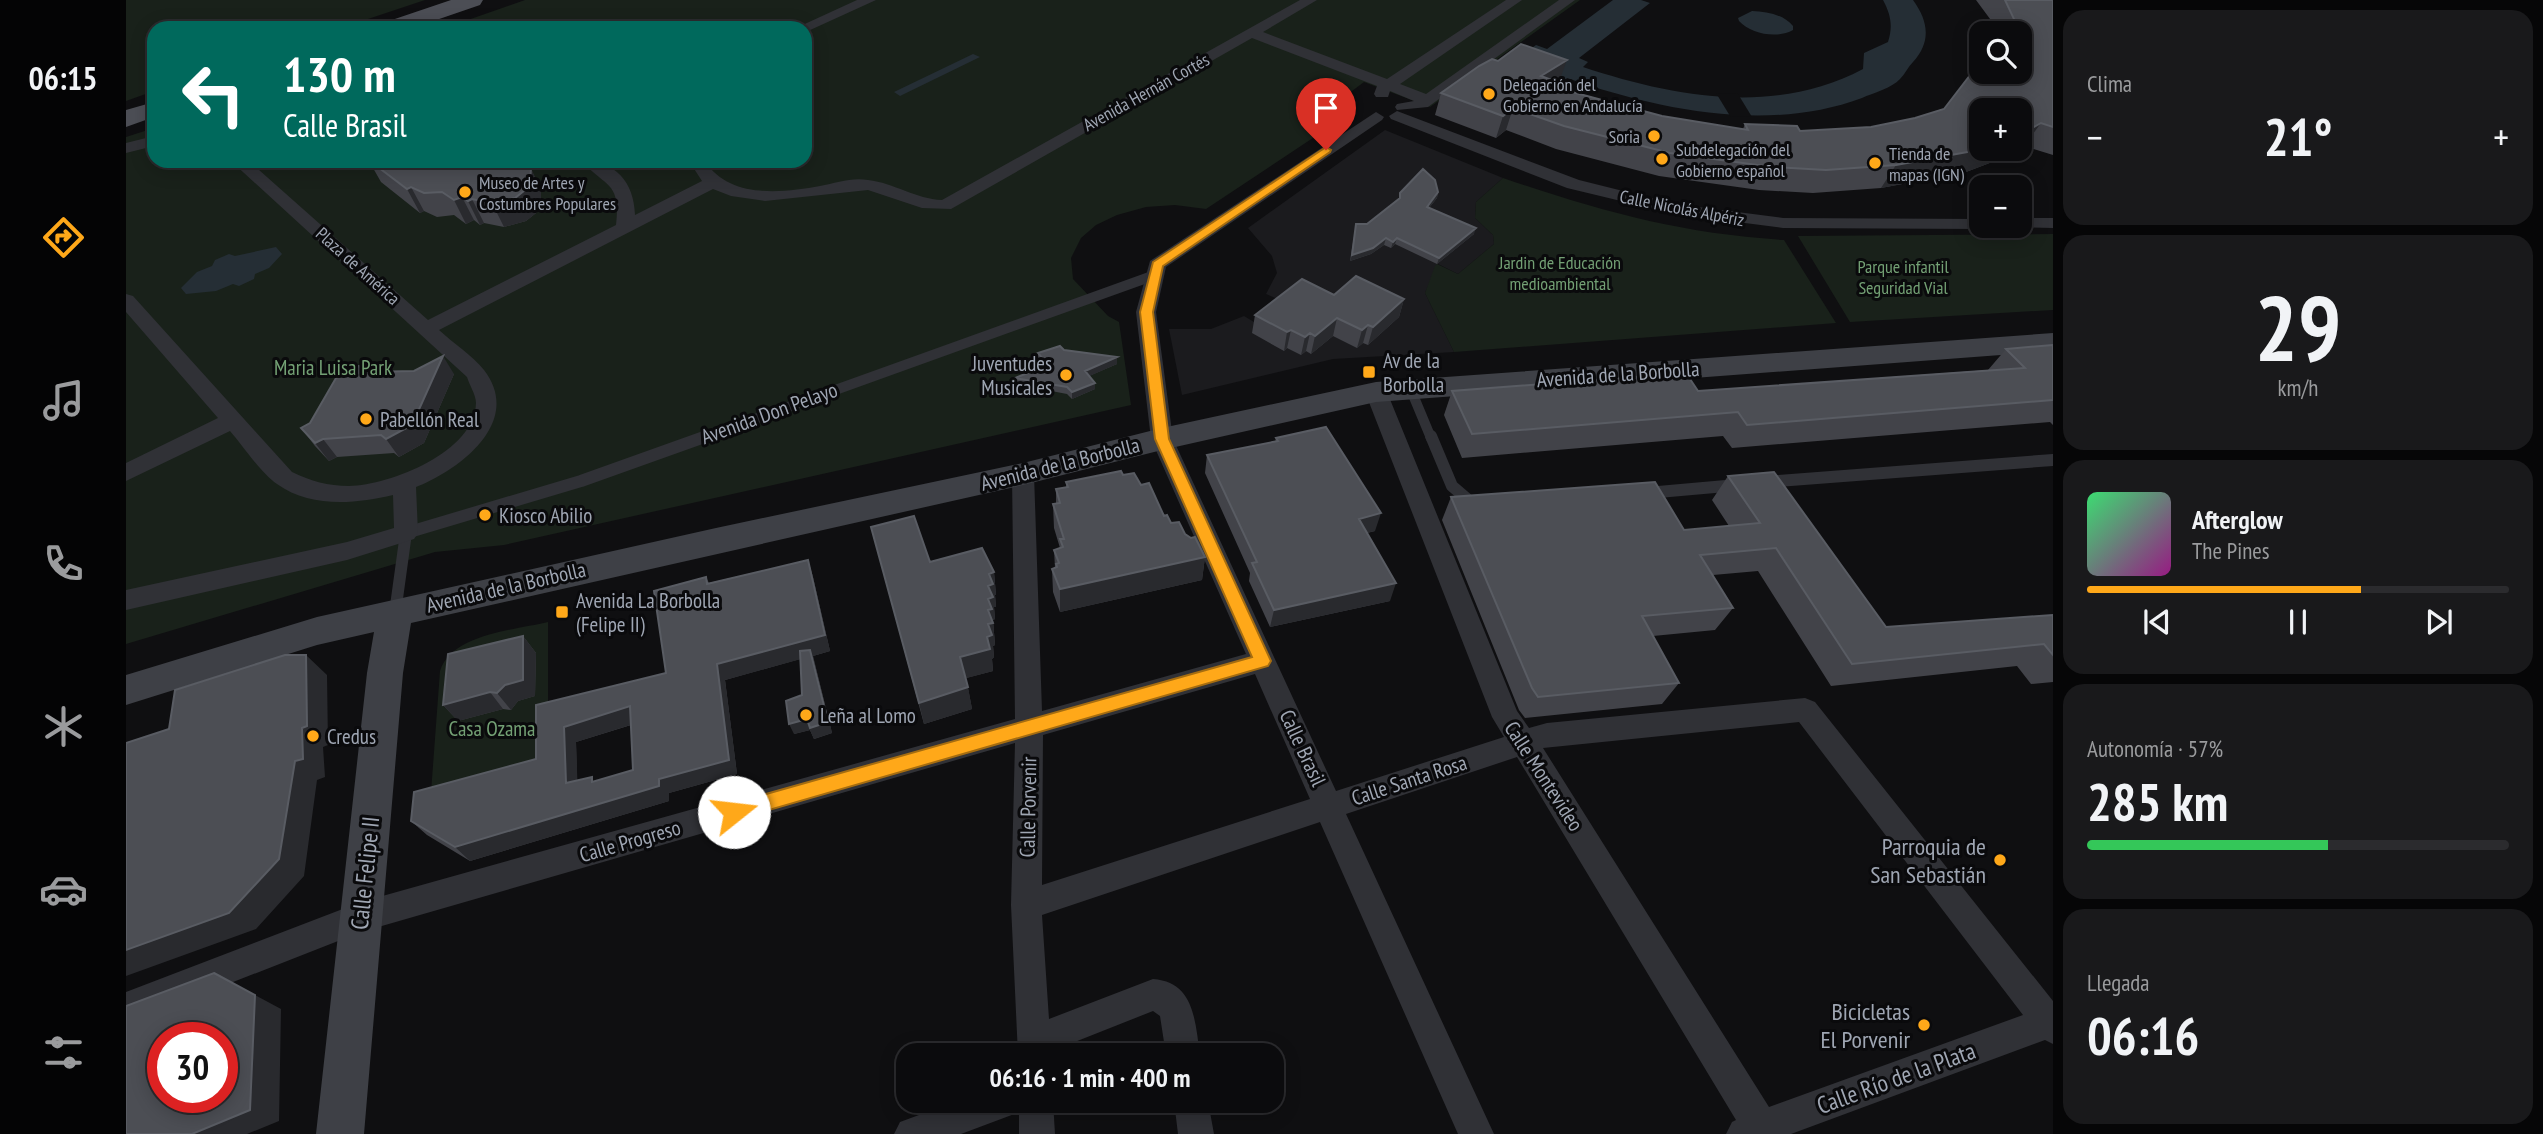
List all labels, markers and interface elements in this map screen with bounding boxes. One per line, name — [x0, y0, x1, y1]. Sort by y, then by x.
map controls — [1969, 21, 2032, 238]
button: search — [1969, 21, 2032, 84]
text: 130 m — [283, 42, 396, 106]
street label: Avenida Hernán Cortés — [1079, 48, 1213, 136]
icon: left — [168, 49, 259, 140]
text: 06:15 — [28, 57, 98, 99]
text: Clima — [2087, 69, 2132, 98]
place label: Delegación del Gobierno en Andalucía — [1503, 73, 1643, 117]
pin — [1296, 78, 1356, 150]
marker: Delegación del Gobierno en Andalucía — [1481, 86, 1497, 102]
icon: arrive — [1307, 89, 1345, 127]
button: + — [1969, 98, 2032, 161]
text: 21° — [2264, 103, 2332, 170]
text: Calle Brasil — [283, 104, 407, 146]
text: − — [2087, 112, 2103, 161]
text: + — [2493, 112, 2509, 161]
place label: Soria — [1608, 125, 1640, 148]
marker: Soria — [1646, 128, 1662, 144]
place label: Subdelegación del Gobierno español — [1676, 138, 1791, 182]
place label: Tienda de mapas (IGN) — [1889, 142, 1965, 186]
marker: Subdelegación del Gobierno español — [1654, 151, 1670, 167]
marker: Tienda de mapas (IGN) — [1867, 155, 1883, 171]
place label: Museo de Artes y Costumbres Populares — [479, 171, 616, 215]
button: − — [1969, 175, 2032, 238]
marker: Museo de Artes y Costumbres Populares — [457, 184, 473, 200]
street label: Calle Nicolás Alpériz — [1618, 185, 1746, 231]
icon: directions — [39, 213, 88, 262]
street label: Plaza de América — [311, 222, 405, 310]
park label: Jardin de Educación medioambiental — [1498, 251, 1621, 295]
park label: Parque infantil Seguridad Vial — [1857, 255, 1949, 299]
text: 29 — [2255, 268, 2342, 386]
place label: Av de la Borbolla — [1383, 347, 1444, 398]
place label: Juventudes Musicales — [971, 350, 1052, 401]
park label: Maria Luisa Park — [274, 354, 392, 381]
street label: Avenida de la Borbolla — [1536, 355, 1700, 393]
marker: Av de la Borbolla — [1361, 364, 1377, 380]
marker: Juventudes Musicales — [1058, 367, 1074, 383]
text: km/h — [2278, 373, 2318, 402]
icon: music — [39, 376, 88, 425]
street label: Avenida Don Pelayo — [697, 376, 841, 450]
place label: Pabellón Real — [380, 406, 479, 433]
marker: Pabellón Real — [358, 411, 374, 427]
street label: Avenida de la Borbolla — [978, 431, 1142, 497]
place label: Kiosco Abilio — [499, 502, 592, 529]
text: Afterglow — [2192, 503, 2283, 536]
marker: Kiosco Abilio — [477, 507, 493, 523]
text: The Pines — [2192, 536, 2270, 565]
icon: phone — [39, 539, 88, 588]
street label: Avenida de la Borbolla — [424, 556, 588, 618]
place label: Avenida La Borbolla (Felipe II) — [576, 587, 720, 638]
icon: previous — [2138, 603, 2176, 641]
icon: pause — [2279, 603, 2317, 641]
icon: next — [2420, 603, 2458, 641]
marker: Avenida La Borbolla (Felipe II) — [554, 604, 570, 620]
icon: climate — [39, 702, 88, 751]
place label: Leña al Lomo — [820, 702, 916, 729]
street label: Calle Brasil — [1274, 705, 1332, 791]
marker: Leña al Lomo — [798, 707, 814, 723]
park label: Casa Ozama — [449, 715, 535, 742]
street label: Calle Montevideo — [1498, 716, 1590, 836]
place label: Credus — [327, 723, 376, 750]
marker: Credus — [305, 728, 321, 744]
text: Autonomía · 57% — [2087, 734, 2223, 763]
street label: Calle Santa Rosa — [1348, 749, 1470, 811]
street label: Calle Porvenir — [1014, 756, 1042, 858]
text: 285 km — [2087, 768, 2228, 835]
position arrow — [697, 775, 771, 849]
street label: Calle Progreso — [576, 814, 684, 868]
street label: Calle Felipe II — [344, 815, 386, 931]
place label: Parroquia de San Sebastián — [1870, 831, 1986, 890]
marker: Parroquia de San Sebastián — [1992, 852, 2008, 868]
icon: car — [39, 865, 88, 914]
text: Llegada — [2087, 968, 2150, 997]
place label: Bicicletas El Porvenir — [1820, 996, 1910, 1055]
text: 06:16 — [2087, 1002, 2199, 1069]
marker: Bicicletas El Porvenir — [1916, 1017, 1932, 1033]
speed limit sign: 30 — [147, 1022, 238, 1113]
icon: filters — [39, 1028, 88, 1077]
street label: Calle Río de la Plata — [1812, 1035, 1980, 1121]
text: 06:16 · 1 min · 400 m — [990, 1061, 1190, 1094]

